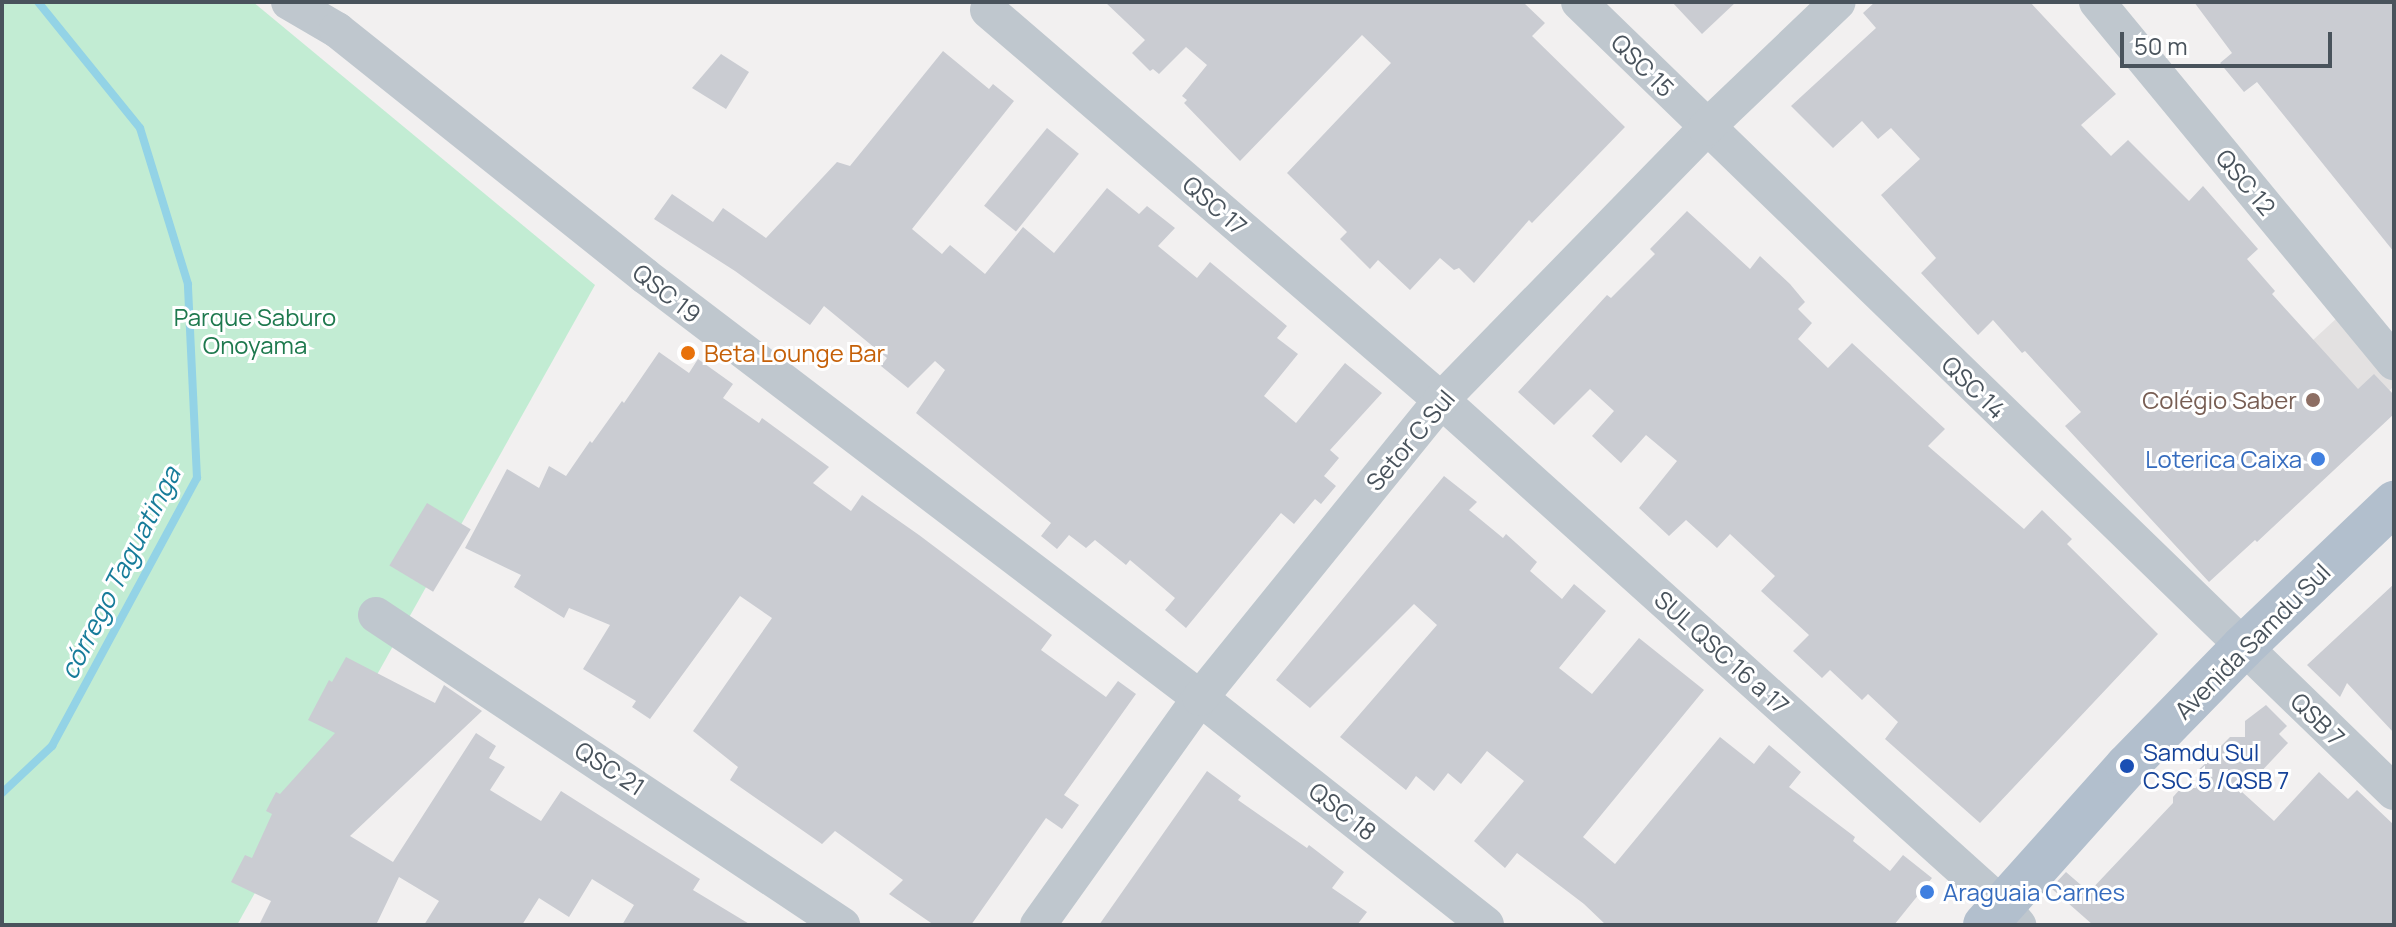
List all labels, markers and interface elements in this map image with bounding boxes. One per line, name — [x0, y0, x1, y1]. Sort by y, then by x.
scale bar — [2124, 16, 2336, 66]
street label: QSC 15 — [1605, 27, 1681, 103]
text: 50 m — [2134, 29, 2188, 62]
street label: QSC 12 — [2210, 143, 2282, 221]
street label: QSC 17 — [1177, 169, 1253, 241]
street label: QSC 19 — [627, 258, 707, 328]
park label: Parque Saburo Onoyama — [174, 303, 336, 359]
place label: Beta Lounge Bar — [704, 339, 885, 367]
marker: Beta Lounge Bar — [679, 344, 697, 362]
street label: QSC 14 — [1936, 350, 2012, 424]
street label: Setor C Sul — [1360, 384, 1460, 496]
place label: Colégio Saber — [2142, 386, 2297, 414]
marker: Colégio Saber — [2304, 391, 2322, 409]
place label: Loterica Caixa — [2145, 445, 2302, 473]
marker: Loterica Caixa — [2309, 450, 2327, 468]
water label: córrego Taguatinga — [53, 462, 187, 684]
street label: Avenida Samdu Sul — [2168, 557, 2336, 725]
street label: SUL QSC 16 a 17 — [1649, 584, 1795, 720]
street label: QSB 7 — [2285, 687, 2351, 751]
street label: QSC 21 — [570, 735, 650, 801]
place label: Samdu Sul CSC 5 /QSB 7 — [2143, 738, 2289, 794]
marker: Samdu Sul CSC 5 /QSB 7 — [2118, 757, 2136, 775]
street label: QSC 18 — [1304, 776, 1382, 846]
place label: Araguaia Carnes — [1943, 878, 2125, 906]
marker: Araguaia Carnes — [1918, 883, 1936, 901]

